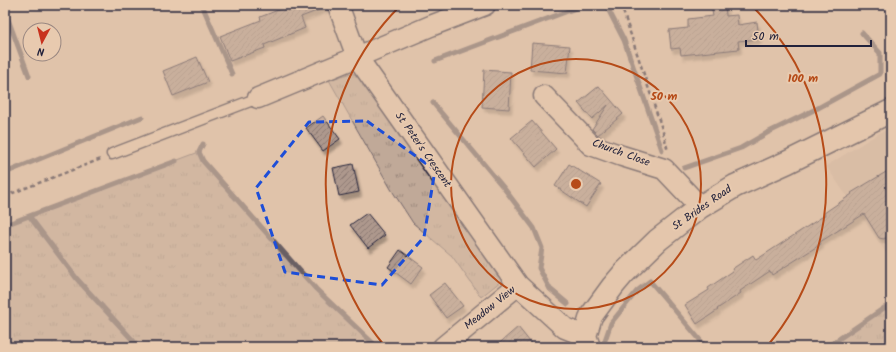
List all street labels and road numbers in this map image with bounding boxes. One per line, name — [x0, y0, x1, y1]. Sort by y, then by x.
street label: St Peter's Crescent — [390, 108, 456, 192]
street label: Church Close — [589, 134, 653, 172]
street label: St Brides Road — [668, 180, 736, 235]
street label: Meadow View — [460, 281, 520, 334]

